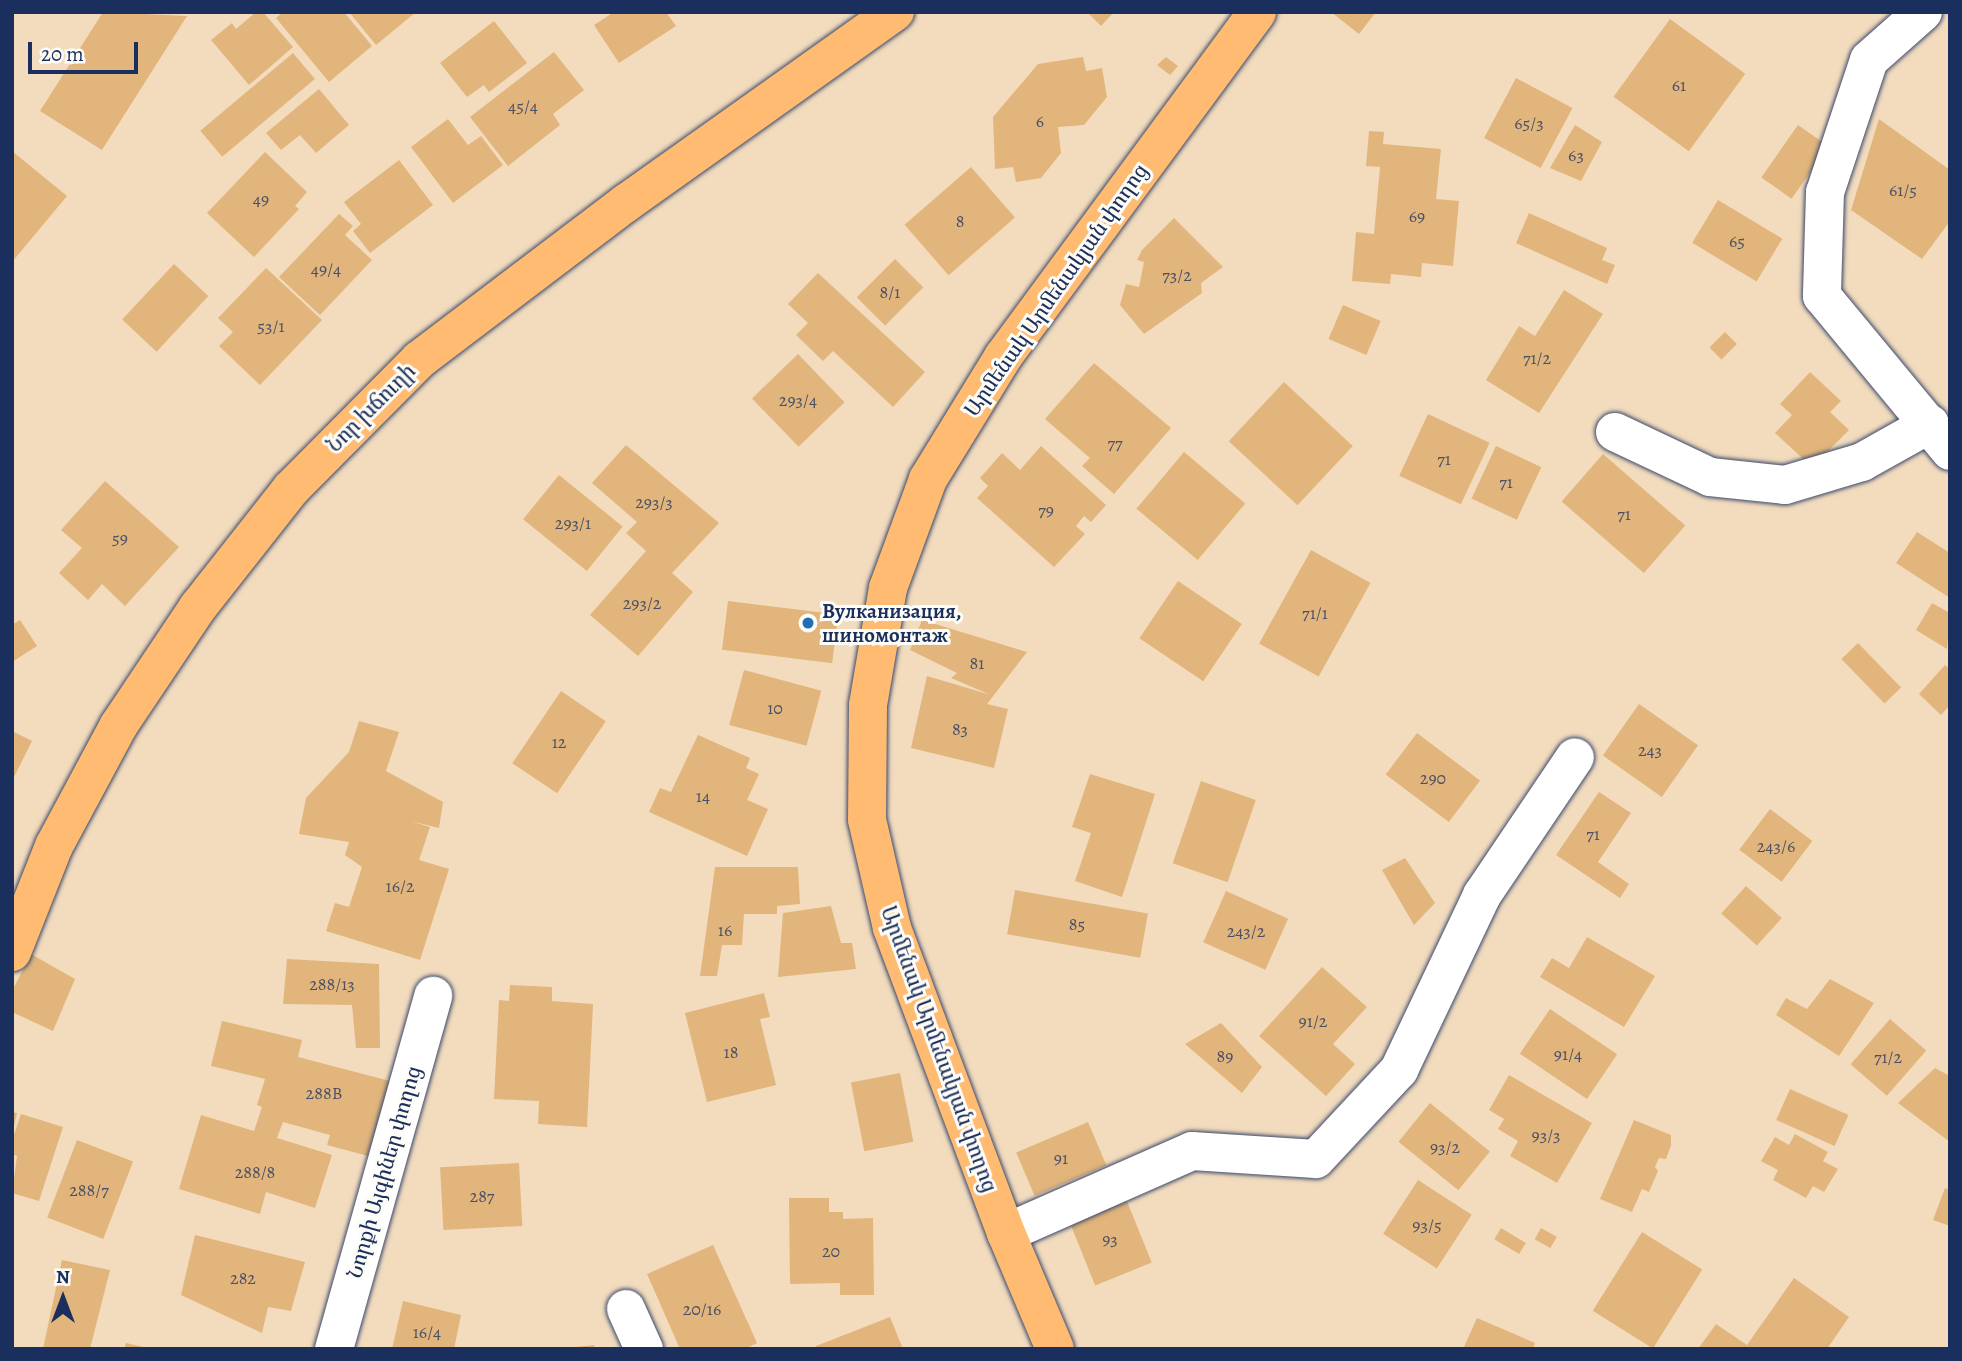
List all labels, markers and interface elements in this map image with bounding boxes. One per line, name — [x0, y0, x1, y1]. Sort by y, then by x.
scale bar — [32, 28, 142, 72]
text: 20 m — [41, 40, 84, 68]
house number: 61 — [1672, 74, 1686, 96]
house number: 45/4 — [508, 95, 538, 117]
house number: 6 — [1036, 110, 1044, 132]
house number: 65/3 — [1514, 112, 1544, 134]
house number: 63 — [1568, 144, 1584, 166]
street label: Արմենակ Արմենակյան փողոց — [959, 159, 1153, 421]
house number: 61/5 — [1889, 179, 1917, 201]
house number: 49 — [253, 188, 269, 210]
house number: 69 — [1409, 205, 1425, 227]
house number: 8 — [956, 210, 964, 232]
house number: 65 — [1729, 230, 1745, 252]
house number: 49/4 — [311, 258, 341, 280]
house number: 73/2 — [1162, 264, 1192, 286]
house number: 8/1 — [880, 281, 900, 303]
house number: 53/1 — [257, 315, 285, 337]
house number: 71/2 — [1523, 347, 1551, 369]
street label: Նոր խճուղի — [322, 359, 420, 457]
house number: 293/4 — [779, 389, 817, 411]
house number: 77 — [1107, 432, 1123, 454]
house number: 71 — [1437, 448, 1451, 470]
house number: 71 — [1499, 471, 1513, 493]
house number: 293/3 — [635, 491, 673, 513]
house number: 79 — [1038, 499, 1054, 521]
house number: 71 — [1617, 503, 1631, 525]
house number: 293/1 — [555, 512, 591, 534]
house number: 59 — [112, 527, 128, 549]
house number: 293/2 — [623, 592, 661, 614]
place label: Вулканизация, шиномонтаж — [822, 598, 961, 648]
house number: 71/1 — [1302, 602, 1328, 624]
marker: Вулканизация, шиномонтаж — [800, 615, 816, 631]
house number: 81 — [970, 652, 984, 674]
house number: 10 — [767, 697, 783, 719]
house number: 83 — [952, 718, 968, 740]
house number: 12 — [552, 731, 566, 753]
house number: 243 — [1638, 739, 1662, 761]
house number: 290 — [1420, 767, 1446, 789]
house number: 14 — [696, 785, 710, 807]
house number: 71 — [1586, 823, 1600, 845]
house number: 243/6 — [1757, 835, 1795, 857]
house number: 16/2 — [386, 875, 414, 897]
street label: Արմենակ Արմենակյան փողոց — [875, 903, 1003, 1195]
house number: 85 — [1069, 913, 1085, 935]
house number: 16 — [718, 919, 732, 941]
house number: 243/2 — [1227, 920, 1265, 942]
house number: 288/13 — [309, 973, 355, 995]
house number: 91/2 — [1299, 1010, 1327, 1032]
house number: 18 — [724, 1041, 738, 1063]
house number: 91/4 — [1554, 1043, 1582, 1065]
house number: 89 — [1217, 1045, 1233, 1067]
house number: 71/2 — [1874, 1046, 1902, 1068]
street label: Նորքի Այգիներ փողոց — [342, 1063, 426, 1281]
house number: 288B — [306, 1082, 342, 1104]
house number: 93/3 — [1531, 1124, 1561, 1146]
house number: 93/2 — [1430, 1136, 1460, 1158]
house number: 91 — [1054, 1147, 1068, 1169]
house number: 288/8 — [235, 1161, 275, 1183]
house number: 288/7 — [69, 1179, 109, 1201]
house number: 287 — [470, 1185, 494, 1207]
house number: 93/5 — [1412, 1214, 1442, 1236]
house number: 93 — [1102, 1228, 1118, 1250]
house number: 20 — [822, 1240, 840, 1262]
north arrow — [28, 1263, 98, 1333]
text: N — [56, 1264, 70, 1290]
house number: 282 — [230, 1267, 256, 1289]
house number: 20/16 — [683, 1298, 721, 1320]
house number: 16/4 — [413, 1321, 441, 1343]

